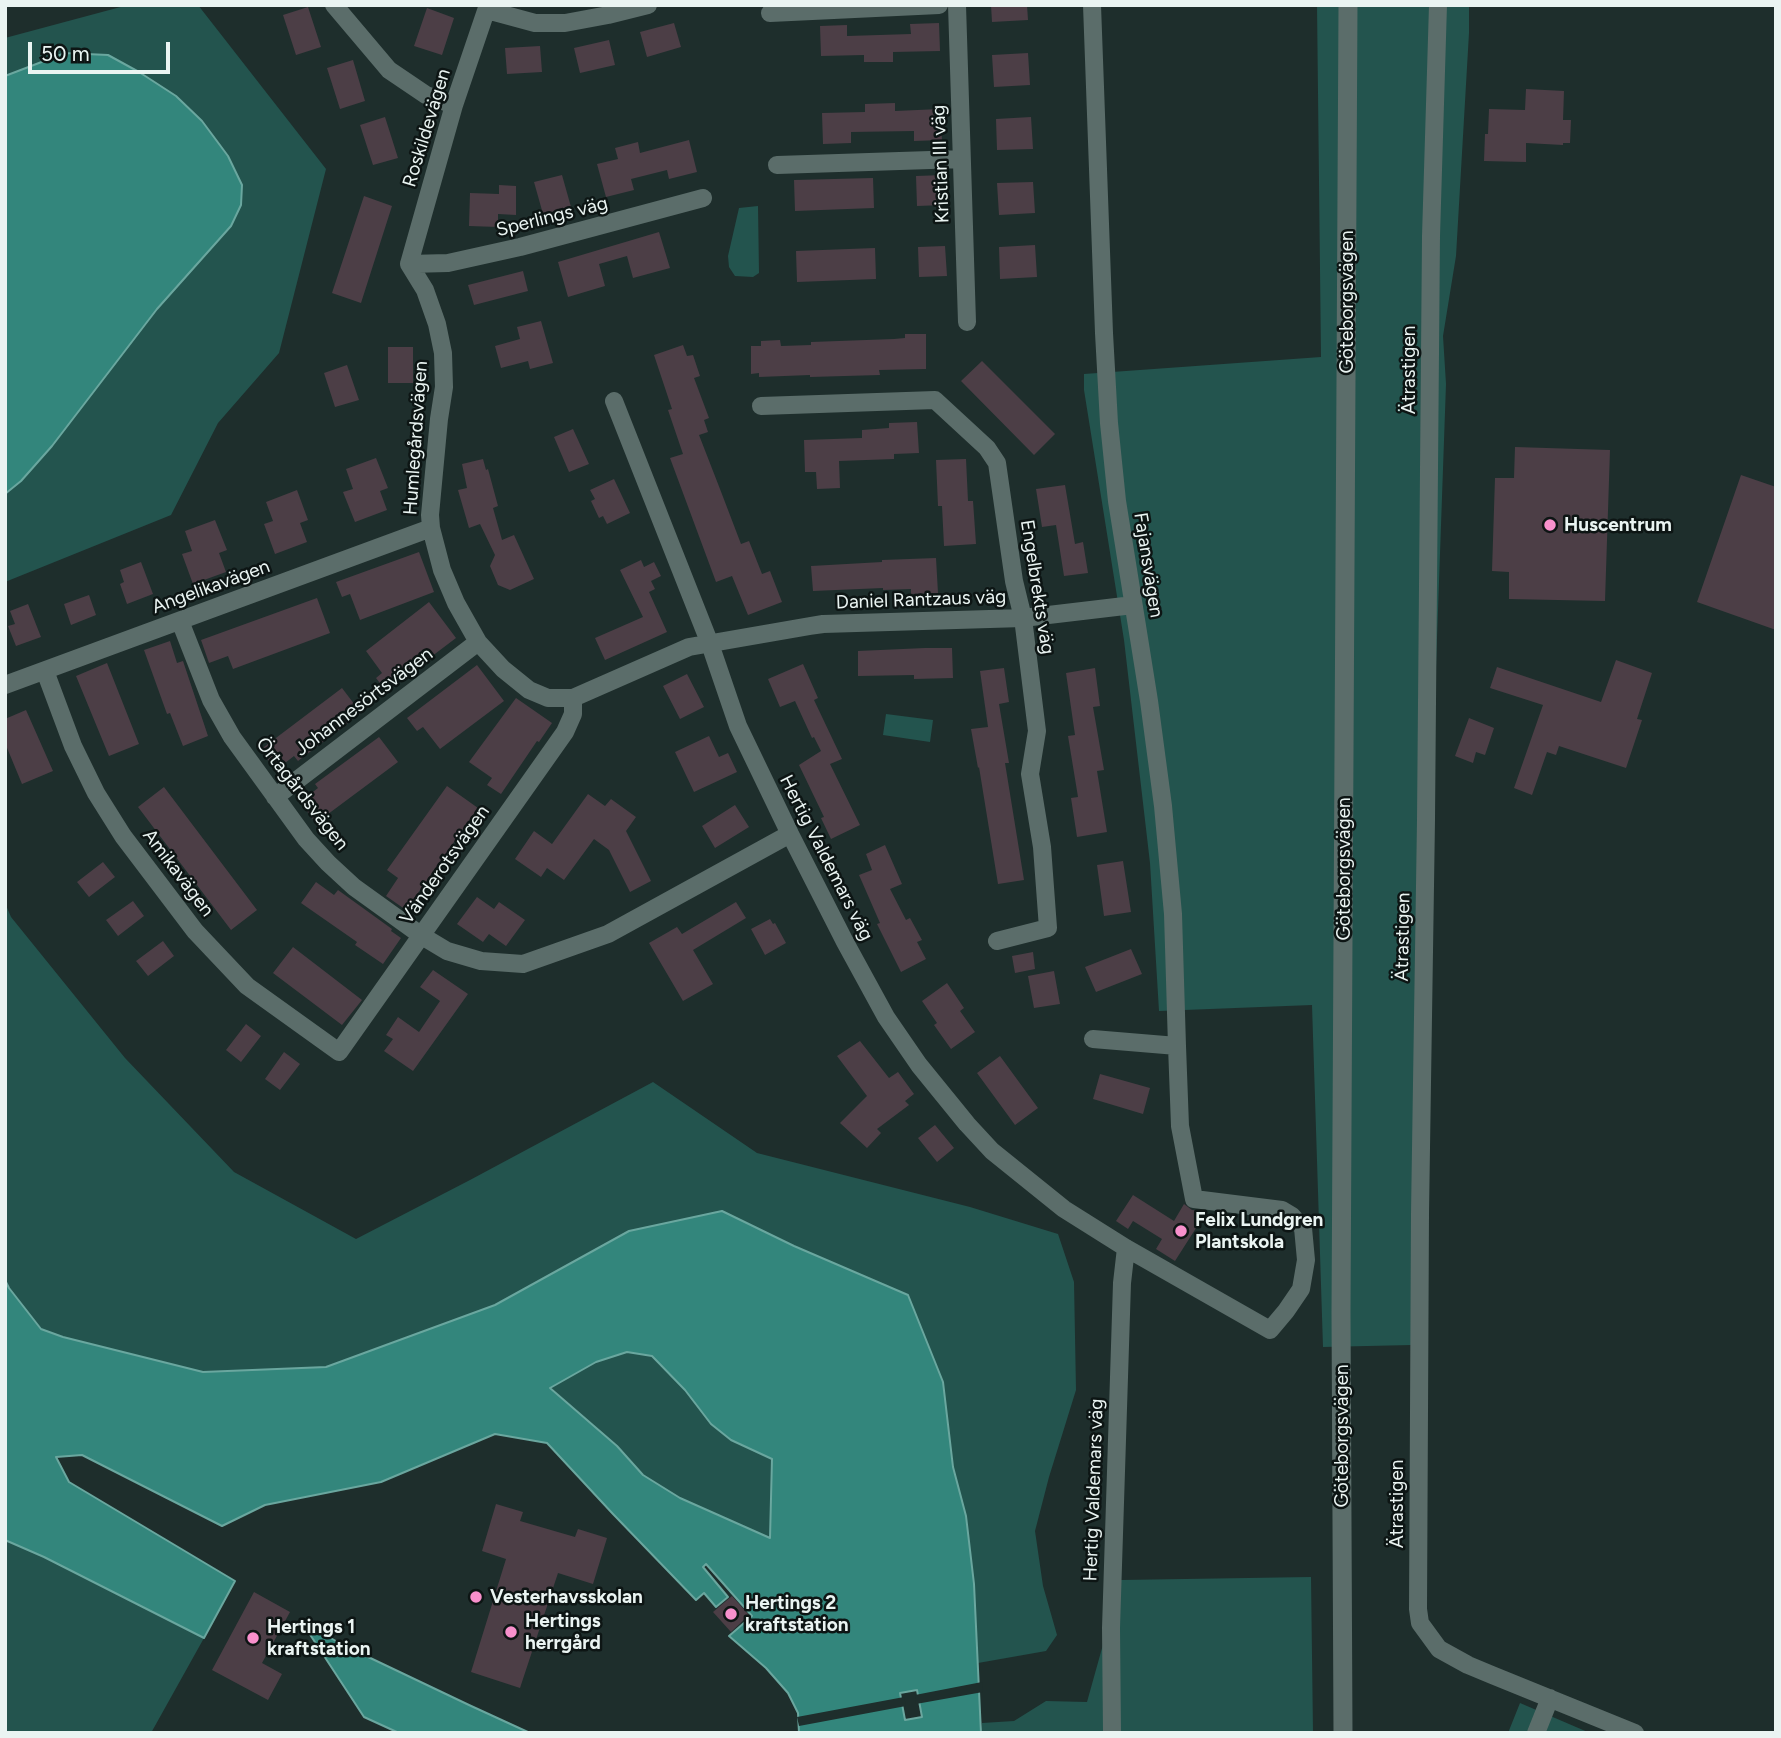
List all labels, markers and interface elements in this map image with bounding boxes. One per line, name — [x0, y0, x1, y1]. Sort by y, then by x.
scale bar — [32, 28, 173, 72]
text: 50 m — [41, 41, 90, 66]
street label: Roskildevägen — [398, 66, 456, 190]
street label: Kristian III väg — [928, 104, 954, 224]
street label: Sperlings väg — [494, 192, 610, 242]
street label: Göteborgsvägen — [1336, 230, 1358, 374]
street label: Ätrastigen — [1398, 326, 1420, 414]
street label: Humlegårdsvägen — [399, 360, 433, 516]
street label: Fajansvägen — [1128, 511, 1168, 619]
place label: Huscentrum — [1564, 514, 1672, 536]
marker: Huscentrum — [1542, 517, 1558, 533]
street label: Engelbrekts väg — [1015, 518, 1059, 656]
street label: Angelikavägen — [149, 555, 273, 619]
street label: Daniel Rantzaus väg — [836, 586, 1006, 614]
street label: Johannesörtsvägen — [291, 643, 437, 761]
street label: Örtagårdsvägen — [251, 733, 353, 855]
street label: Hertig Valdemars väg — [774, 771, 878, 945]
street label: Göteborgsvägen — [1333, 797, 1355, 941]
street label: Vänderotsvägen — [395, 801, 495, 929]
street label: Amikavägen — [138, 825, 218, 921]
street label: Ätrastigen — [1391, 892, 1415, 982]
place label: Felix Lundgren Plantskola — [1195, 1209, 1323, 1253]
marker: Felix Lundgren Plantskola — [1173, 1223, 1189, 1239]
street label: Göteborgsvägen — [1331, 1364, 1353, 1508]
street label: Hertig Valdemars väg — [1079, 1398, 1109, 1582]
street label: Ätrastigen — [1386, 1460, 1408, 1548]
place label: Vesterhavsskolan — [490, 1586, 643, 1608]
marker: Vesterhavsskolan — [468, 1589, 484, 1605]
place label: Hertings 2 kraftstation — [745, 1592, 849, 1636]
marker: Hertings 2 kraftstation — [723, 1606, 739, 1622]
place label: Hertings herrgård — [525, 1610, 601, 1654]
place label: Hertings 1 kraftstation — [267, 1616, 371, 1660]
marker: Hertings herrgård — [503, 1624, 519, 1640]
marker: Hertings 1 kraftstation — [245, 1630, 261, 1646]

